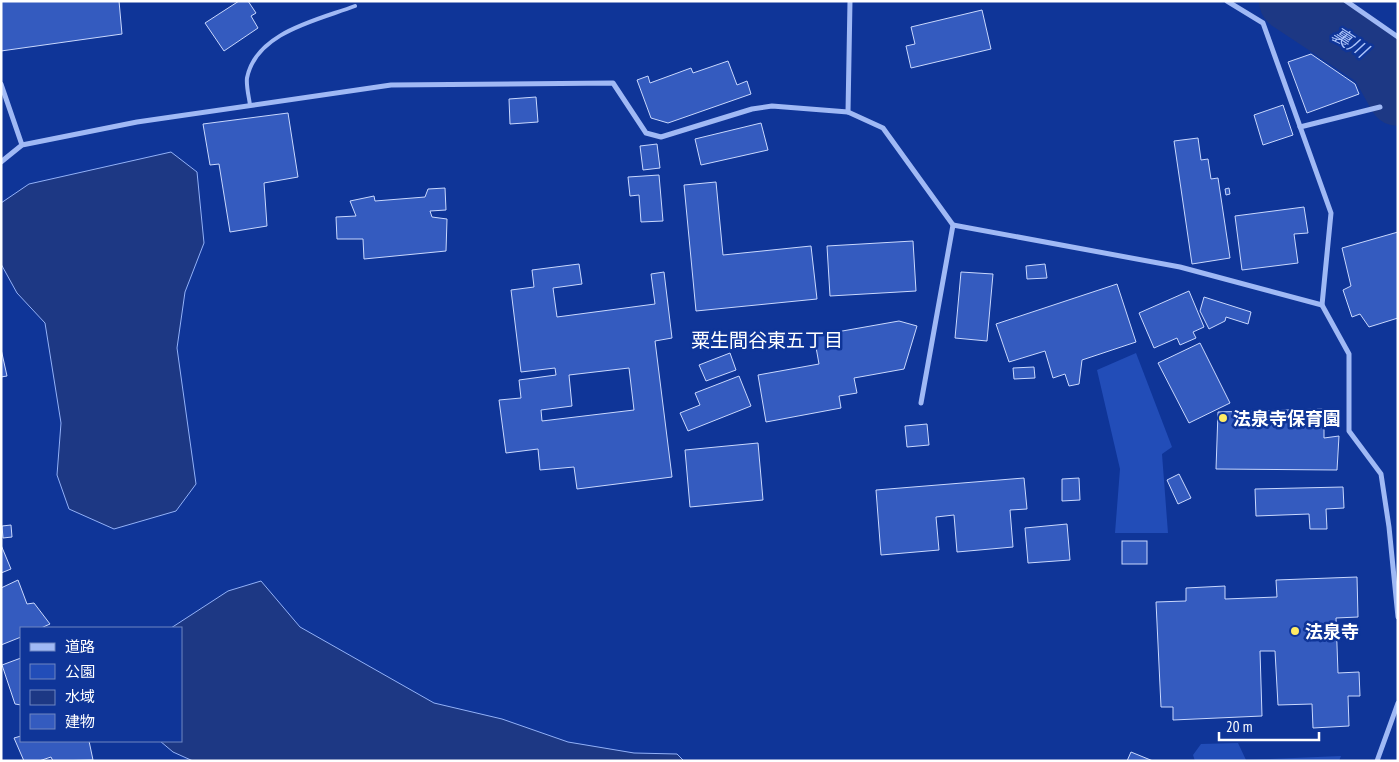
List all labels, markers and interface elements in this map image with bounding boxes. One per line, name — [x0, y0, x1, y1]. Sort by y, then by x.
water label: 裏川 — [1328, 22, 1374, 63]
district label: 粟生間谷東五丁目 — [691, 328, 843, 352]
place label: 法泉寺保育園 — [1233, 407, 1341, 430]
marker: 法泉寺保育園 — [1217, 412, 1229, 424]
place label: 法泉寺 — [1305, 620, 1359, 643]
marker: 法泉寺 — [1289, 625, 1301, 637]
legend — [20, 627, 182, 742]
text: 道路 — [65, 637, 95, 656]
text: 公園 — [65, 662, 95, 681]
text: 水域 — [65, 687, 95, 706]
scale bar — [1219, 710, 1319, 742]
text: 建物 — [65, 712, 95, 731]
text: 20 m — [1226, 717, 1252, 736]

